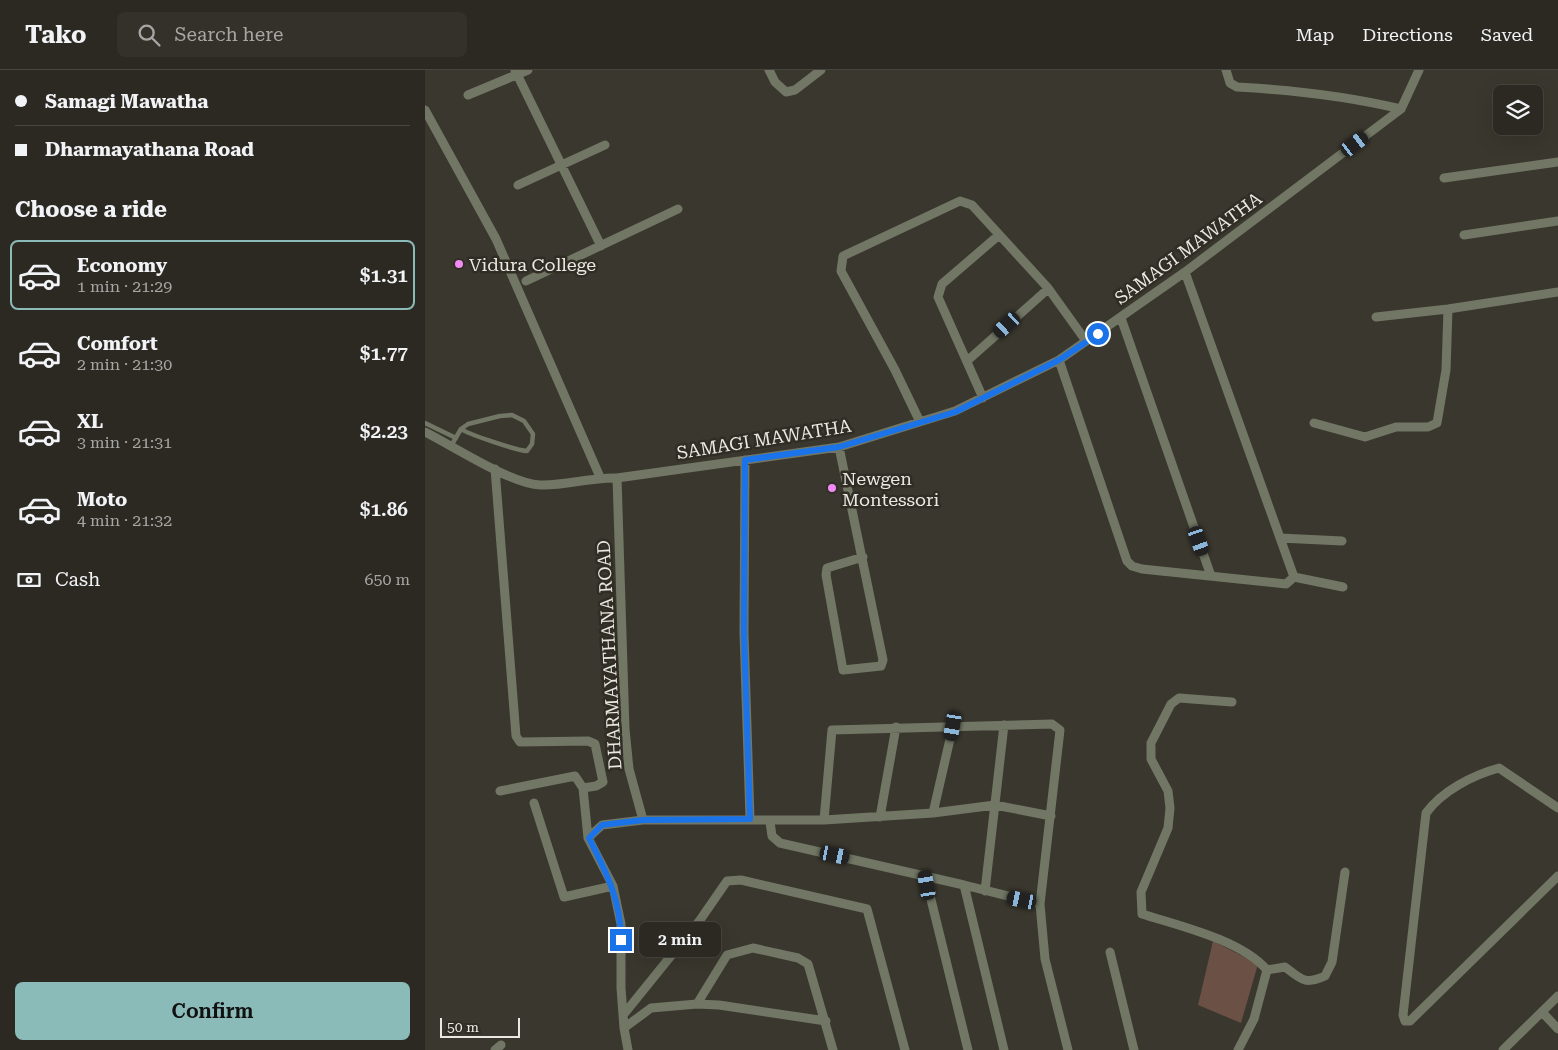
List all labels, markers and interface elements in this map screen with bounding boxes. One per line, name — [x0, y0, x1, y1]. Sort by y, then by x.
search box — [117, 12, 467, 57]
text: Tako — [25, 21, 87, 49]
icon: search — [135, 21, 163, 49]
text: Search here — [175, 23, 283, 46]
text: Map — [1296, 24, 1334, 45]
text: Directions — [1362, 24, 1453, 45]
text: Saved — [1481, 24, 1533, 45]
map controls — [1493, 85, 1543, 135]
button: layers — [1493, 85, 1543, 135]
text: Samagi Mawatha — [45, 90, 208, 113]
car — [1338, 129, 1371, 159]
text: Dharmayathana Road — [45, 138, 254, 161]
street label: SAMAGI MAWATHA — [1110, 187, 1266, 308]
text: Choose a ride — [15, 197, 167, 222]
icon: car — [17, 253, 62, 298]
text: Economy — [77, 254, 167, 277]
place label: Vidura College — [469, 254, 596, 275]
marker: Vidura College — [453, 258, 465, 270]
text: $1.31 — [360, 264, 408, 287]
text: 1 min · 21:29 — [77, 277, 172, 296]
car — [990, 309, 1023, 341]
route start — [1087, 323, 1109, 345]
icon: car — [17, 331, 62, 376]
text: Comfort — [77, 332, 158, 355]
text: $1.77 — [360, 342, 408, 365]
text: 2 min · 21:30 — [77, 355, 172, 374]
icon: car — [17, 409, 62, 454]
text: XL — [77, 410, 103, 433]
street label: SAMAGI MAWATHA — [675, 415, 853, 463]
text: $2.23 — [360, 420, 408, 443]
text: 3 min · 21:31 — [77, 433, 172, 452]
place label: Newgen Montessori — [842, 468, 939, 510]
marker: Newgen Montessori — [826, 482, 838, 494]
icon: car — [17, 487, 62, 532]
text: Moto — [77, 488, 127, 511]
text: $1.86 — [360, 498, 408, 521]
text: 4 min · 21:32 — [77, 511, 172, 530]
car — [1187, 524, 1210, 558]
street label: DHARMAYATHANA ROAD — [592, 540, 625, 770]
icon: cash — [15, 566, 43, 594]
text: Cash — [55, 568, 100, 591]
text: 650 m — [364, 570, 410, 589]
car — [943, 710, 962, 742]
car — [818, 845, 851, 865]
car — [917, 869, 936, 901]
car — [1005, 890, 1038, 910]
callout: 2 min — [639, 922, 721, 958]
route end — [610, 929, 632, 951]
text: 2 min — [658, 930, 702, 949]
button: Confirm — [15, 982, 410, 1040]
scale bar — [440, 1015, 520, 1038]
text: 50 m — [447, 1019, 479, 1035]

